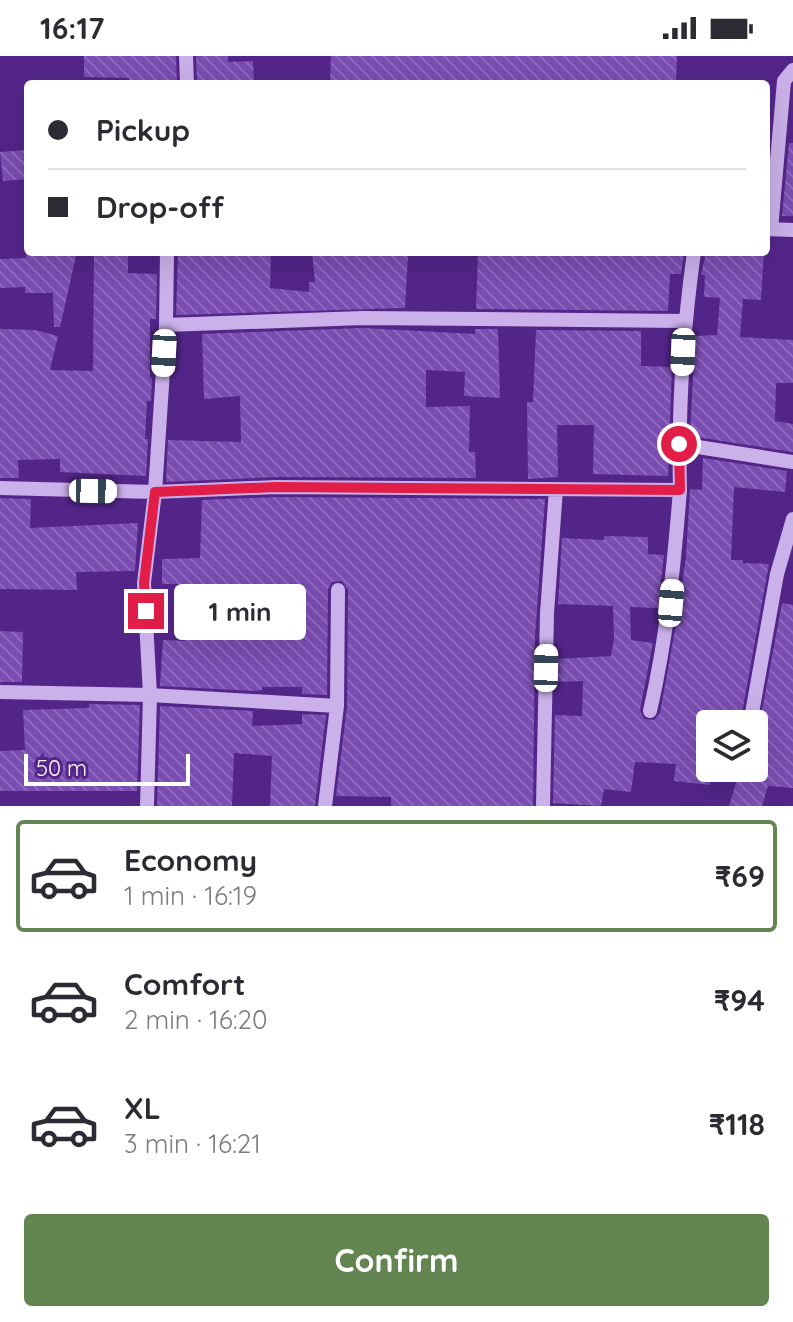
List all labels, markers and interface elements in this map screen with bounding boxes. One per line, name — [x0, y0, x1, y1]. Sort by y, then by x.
text: 16:17 — [40, 9, 105, 47]
text: Pickup — [96, 111, 190, 149]
text: Drop-off — [96, 188, 224, 226]
car — [151, 328, 177, 378]
car — [670, 328, 696, 376]
route start — [661, 426, 697, 462]
car — [69, 479, 117, 503]
car — [657, 578, 685, 628]
callout: 1 min — [174, 583, 306, 639]
route end — [128, 593, 164, 629]
text: 1 min — [209, 595, 272, 628]
car — [534, 644, 558, 692]
map controls — [696, 710, 768, 782]
button: layers — [696, 710, 768, 782]
scale bar — [24, 750, 190, 786]
text: 50 m — [36, 754, 87, 782]
icon: car — [28, 840, 100, 912]
text: Economy — [124, 841, 257, 879]
text: ₹69 — [715, 857, 765, 895]
text: 1 min · 16:19 — [124, 879, 257, 912]
icon: car — [28, 964, 100, 1036]
text: Comfort — [124, 965, 245, 1003]
text: ₹94 — [714, 981, 765, 1019]
text: 2 min · 16:20 — [124, 1003, 267, 1036]
icon: car — [28, 1088, 100, 1160]
text: XL — [124, 1089, 161, 1127]
text: ₹118 — [709, 1105, 765, 1143]
text: 3 min · 16:21 — [124, 1127, 261, 1160]
button: Confirm — [24, 1214, 769, 1306]

